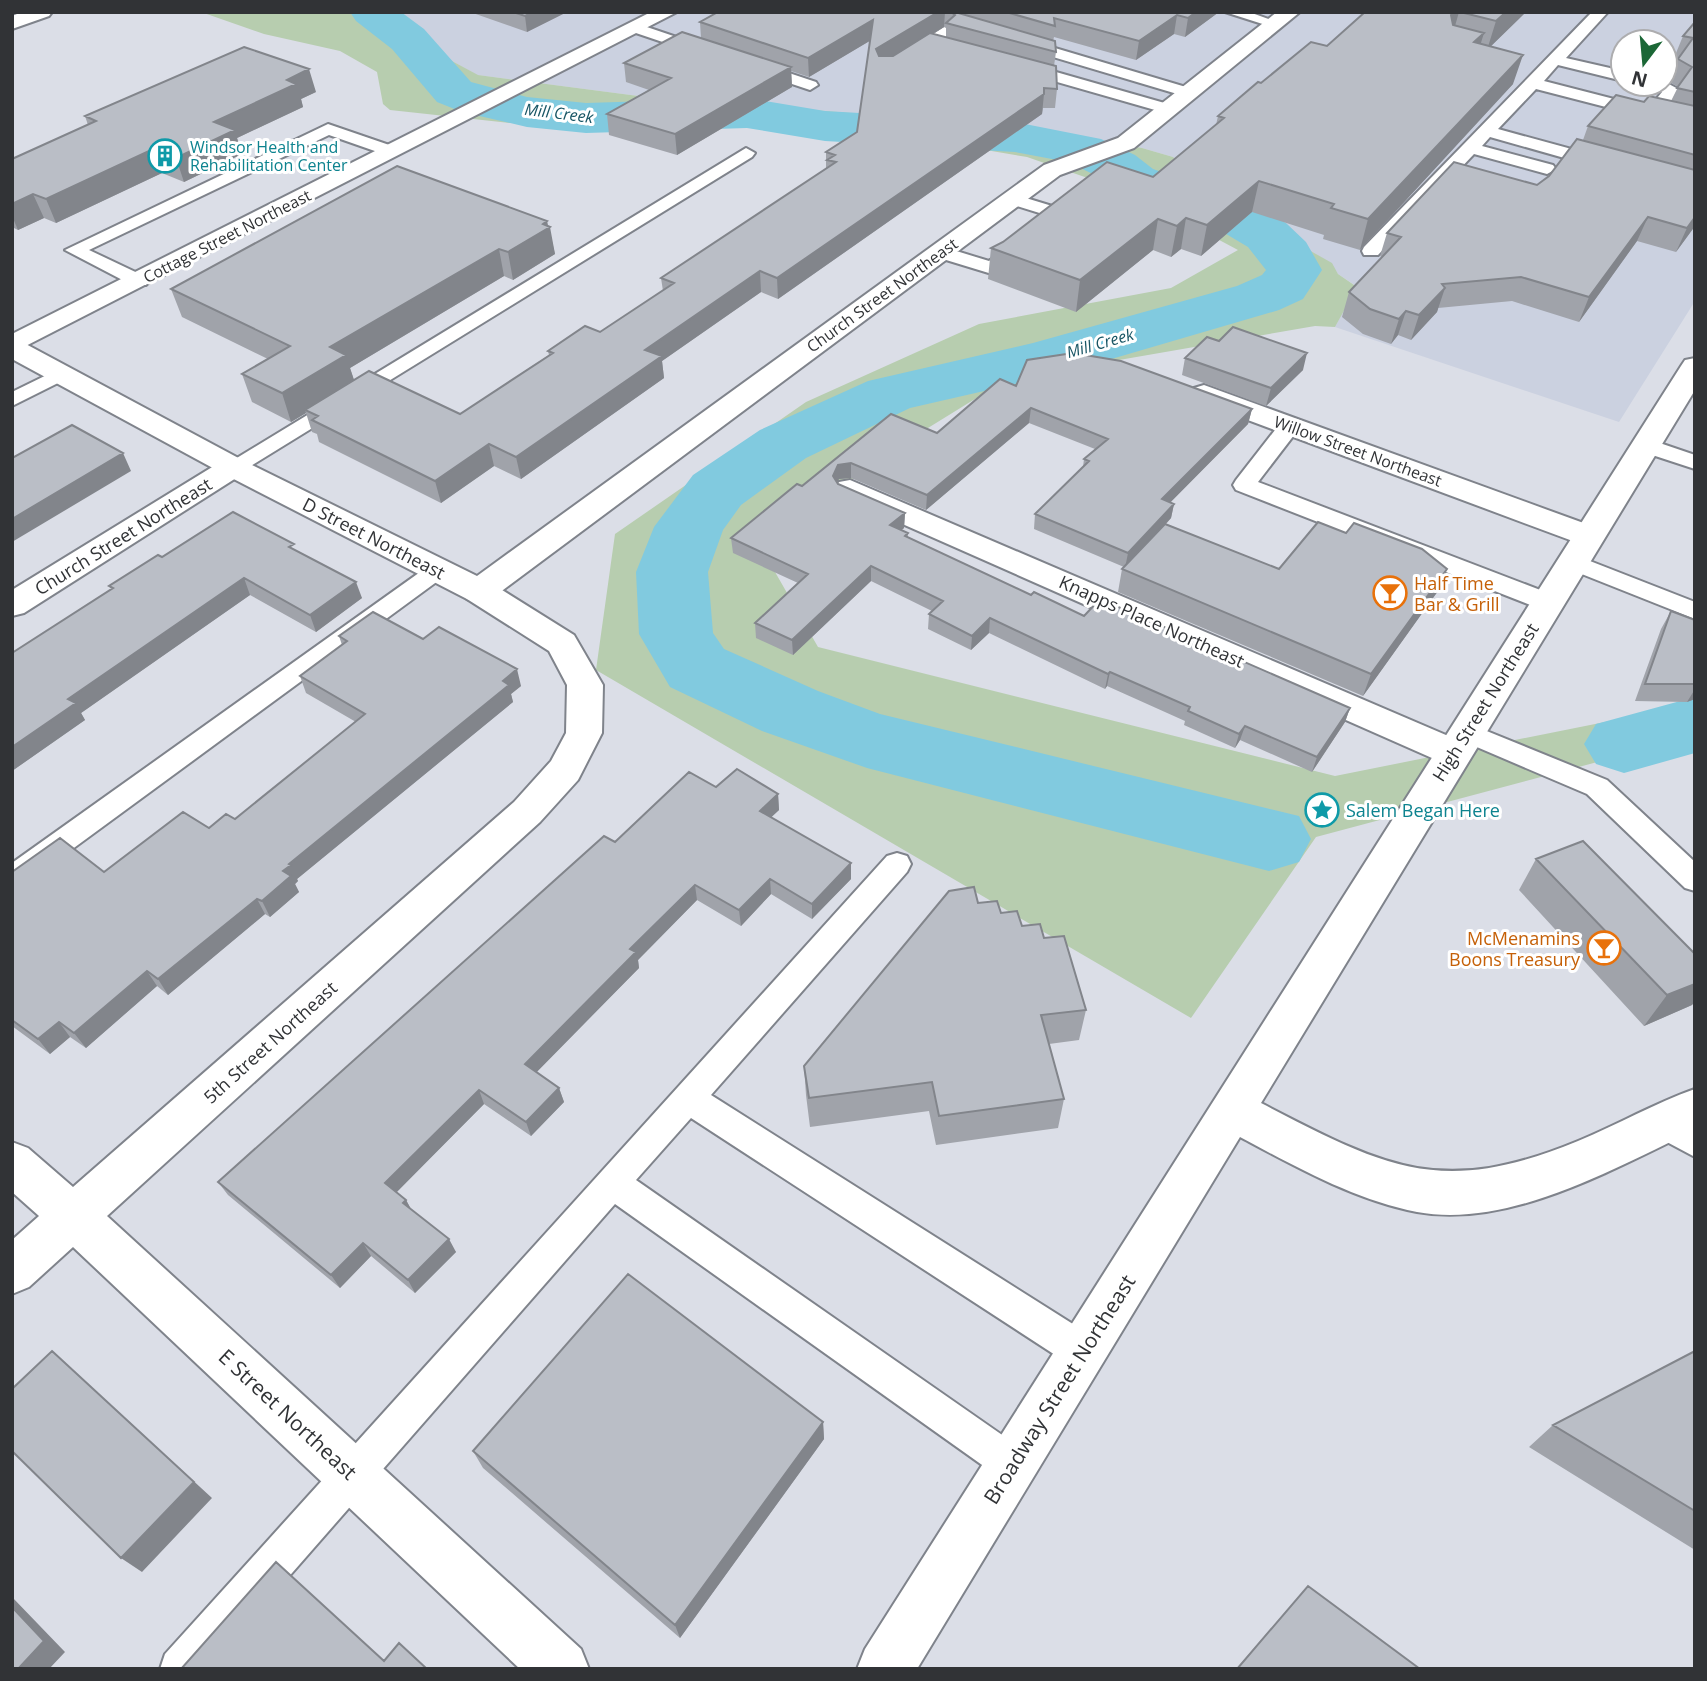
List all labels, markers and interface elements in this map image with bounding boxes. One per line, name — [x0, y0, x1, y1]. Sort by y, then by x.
north arrow — [1609, 28, 1679, 98]
text: N — [1628, 65, 1650, 94]
water label: Mill Creek — [523, 98, 596, 128]
place label: Windsor Health and Rehabilitation Center — [190, 136, 348, 176]
building icon: Windsor Health and Rehabilitation Center — [146, 137, 184, 175]
street label: Cottage Street Northeast — [139, 184, 315, 288]
street label: Church Street Northeast — [802, 233, 962, 357]
water label: Mill Creek — [1064, 323, 1137, 363]
street label: Willow Street Northeast — [1271, 410, 1445, 492]
street label: Church Street Northeast — [30, 472, 216, 600]
street label: D Street Northeast — [299, 492, 449, 584]
street label: Knapps Place Northeast — [1056, 569, 1248, 673]
place label: Half Time Bar & Grill — [1414, 571, 1500, 616]
bar icon: Half Time Bar & Grill — [1371, 574, 1409, 612]
street label: High Street Northeast — [1426, 618, 1544, 786]
place icon: Salem Began Here — [1303, 791, 1341, 829]
place label: Salem Began Here — [1346, 798, 1500, 822]
place label: McMenamins Boons Treasury — [1449, 926, 1581, 971]
bar icon: McMenamins Boons Treasury — [1585, 929, 1623, 967]
street label: 5th Street Northeast — [198, 976, 342, 1108]
street label: Broadway Street Northeast — [977, 1269, 1141, 1509]
street label: E Street Northeast — [213, 1343, 363, 1485]

